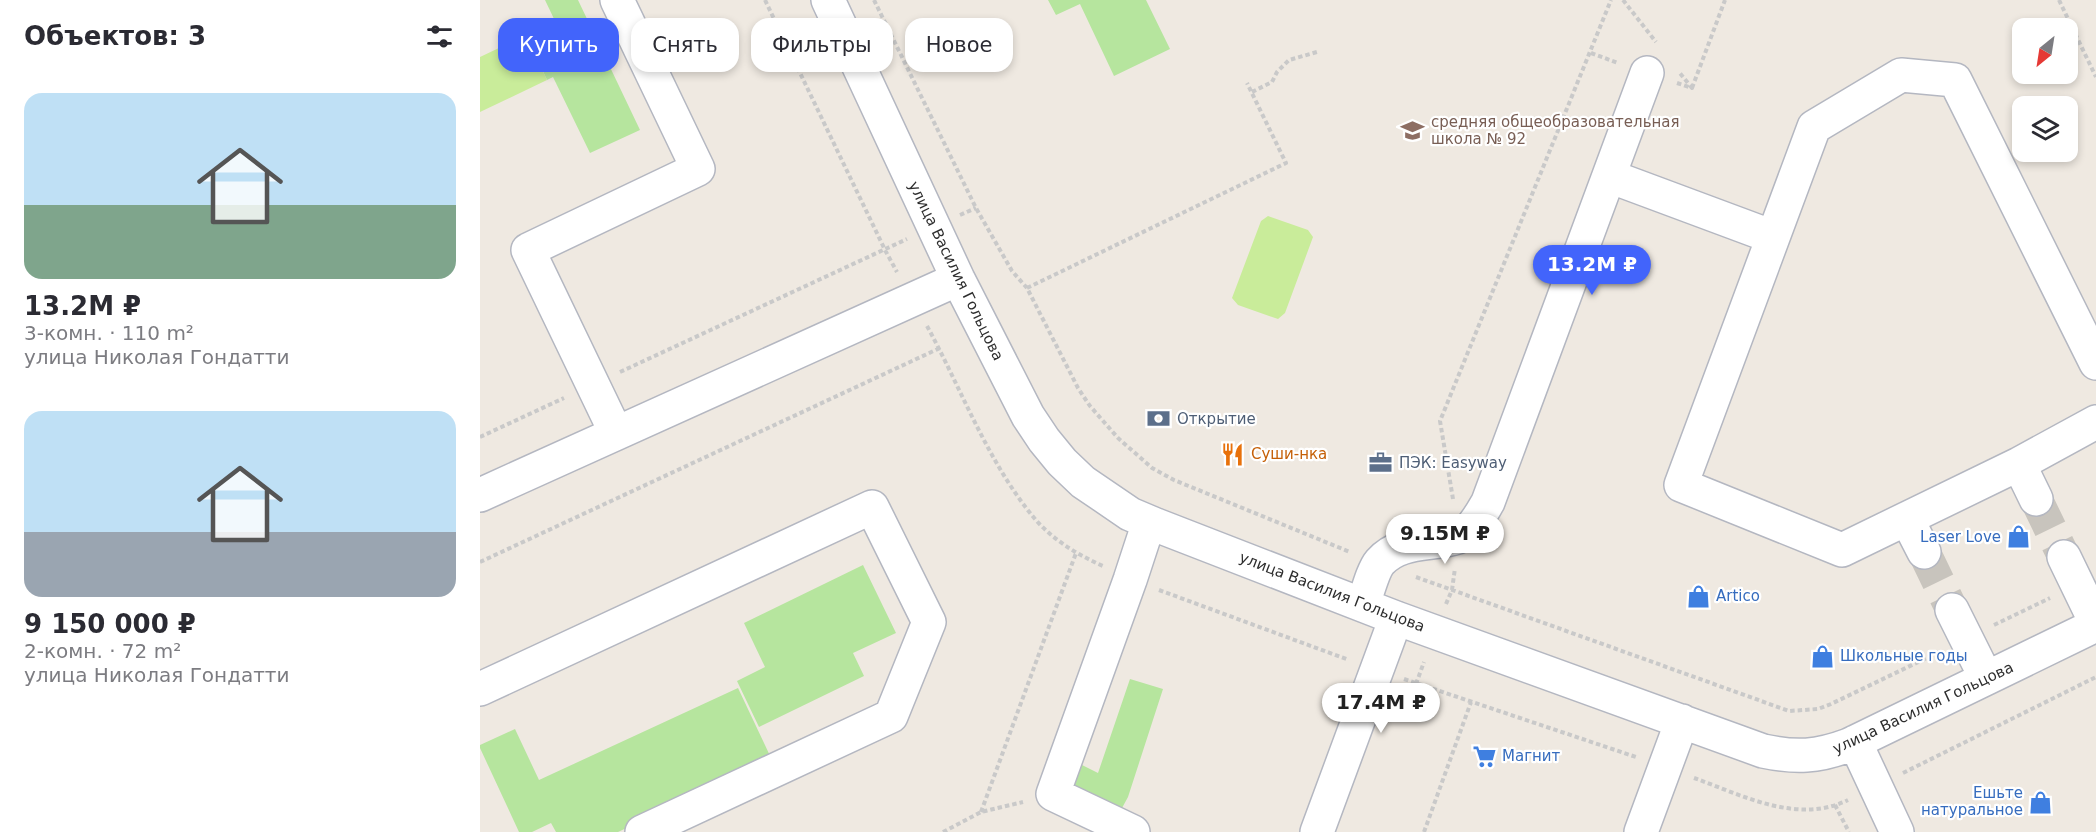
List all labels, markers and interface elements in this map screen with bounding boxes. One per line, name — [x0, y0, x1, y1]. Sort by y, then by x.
chip: Купить — [498, 18, 619, 72]
chip: Снять — [631, 18, 739, 72]
chip: Фильтры — [751, 18, 893, 72]
chip: Новое — [905, 18, 1013, 72]
north arrow — [2012, 18, 2078, 84]
map controls — [2012, 18, 2078, 162]
icon: filters — [423, 20, 456, 53]
text: Объектов: 3 — [24, 21, 206, 51]
button: layers — [2012, 96, 2078, 162]
place label: средняя общеобразовательная школа № 92 — [1431, 113, 1680, 148]
school or university icon: средняя общеобразовательная школа № 92 — [1400, 118, 1426, 144]
icon: home — [186, 132, 294, 240]
street label: улица Василия Гольцова — [905, 178, 1007, 364]
pin: 13.2M ₽ — [1537, 245, 1647, 296]
text: 13.2M ₽ — [1547, 252, 1637, 276]
text: 13.2M ₽ — [24, 291, 141, 321]
text: 3-комн. · 110 m² — [24, 321, 194, 345]
text: улица Николая Гондатти — [24, 345, 290, 369]
bank icon: Открытие — [1146, 406, 1172, 432]
place label: Открытие — [1177, 410, 1256, 428]
restaurant icon: Суши-нка — [1220, 441, 1246, 467]
place label: Суши-нка — [1251, 445, 1327, 463]
icon: home — [186, 450, 294, 558]
office icon: ПЭК: Easyway — [1368, 450, 1394, 476]
place label: ПЭК: Easyway — [1399, 454, 1507, 472]
pin: 9.15M ₽ — [1390, 514, 1500, 565]
text: 9.15M ₽ — [1400, 521, 1490, 545]
shop icon: Laser Love — [2006, 524, 2032, 550]
place label: Laser Love — [1920, 528, 2001, 546]
street label: улица Василия Гольцова — [1237, 548, 1427, 636]
shop icon: Artico — [1685, 583, 1711, 609]
place label: Artico — [1716, 587, 1760, 605]
text: 9 150 000 ₽ — [24, 609, 196, 639]
text: 2-комн. · 72 m² — [24, 639, 181, 663]
shop icon: Школьные годы — [1809, 643, 1835, 669]
place label: Школьные годы — [1840, 647, 1968, 665]
street label: улица Василия Гольцова — [1830, 658, 2016, 758]
text: улица Николая Гондатти — [24, 663, 290, 687]
pin: 17.4M ₽ — [1326, 683, 1436, 734]
text: 17.4M ₽ — [1336, 690, 1426, 714]
supermarket icon: Магнит — [1471, 743, 1497, 769]
place label: Магнит — [1502, 747, 1561, 765]
place label: Ешьте натуральное — [1921, 784, 2023, 819]
shop icon: Ешьте натуральное — [2028, 789, 2054, 815]

